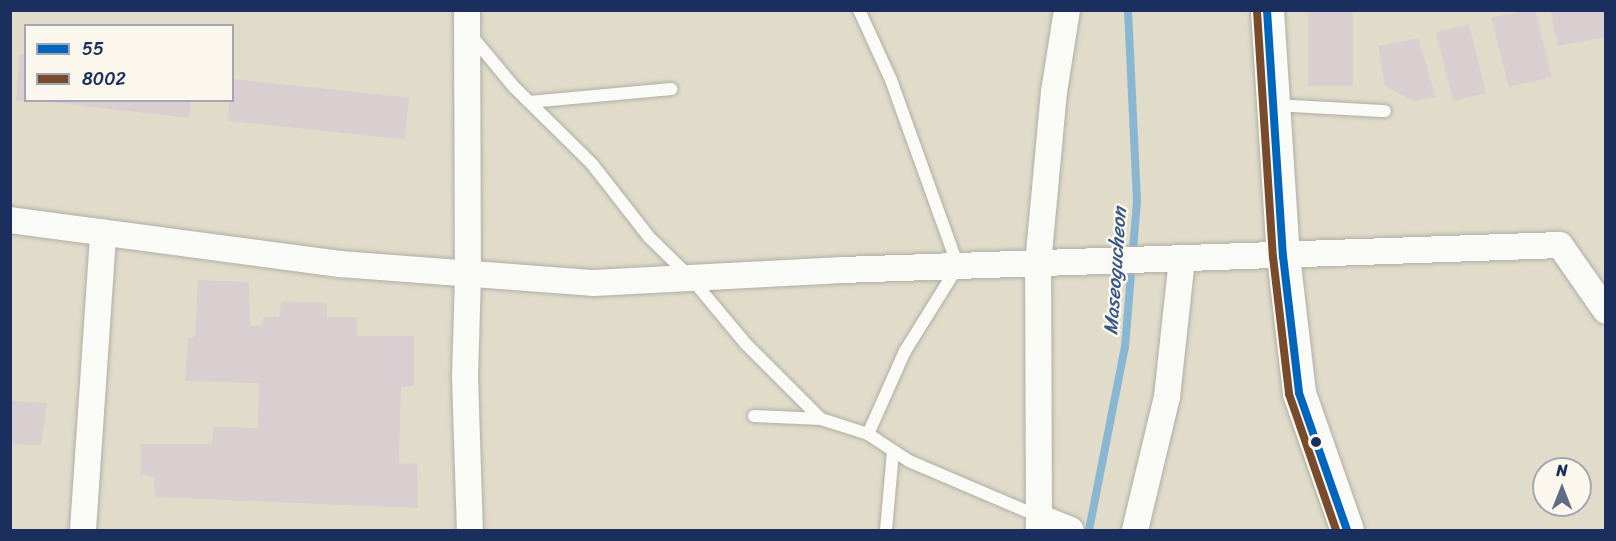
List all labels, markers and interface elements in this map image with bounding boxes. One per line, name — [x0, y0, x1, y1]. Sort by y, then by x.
legend — [24, 24, 234, 102]
text: 55 — [82, 33, 104, 65]
text: 8002 — [82, 63, 126, 95]
water label: Maseogucheon — [1099, 206, 1131, 336]
unlabelled marker — [1310, 436, 1322, 448]
text: N — [1556, 456, 1568, 485]
north arrow — [1532, 457, 1592, 517]

